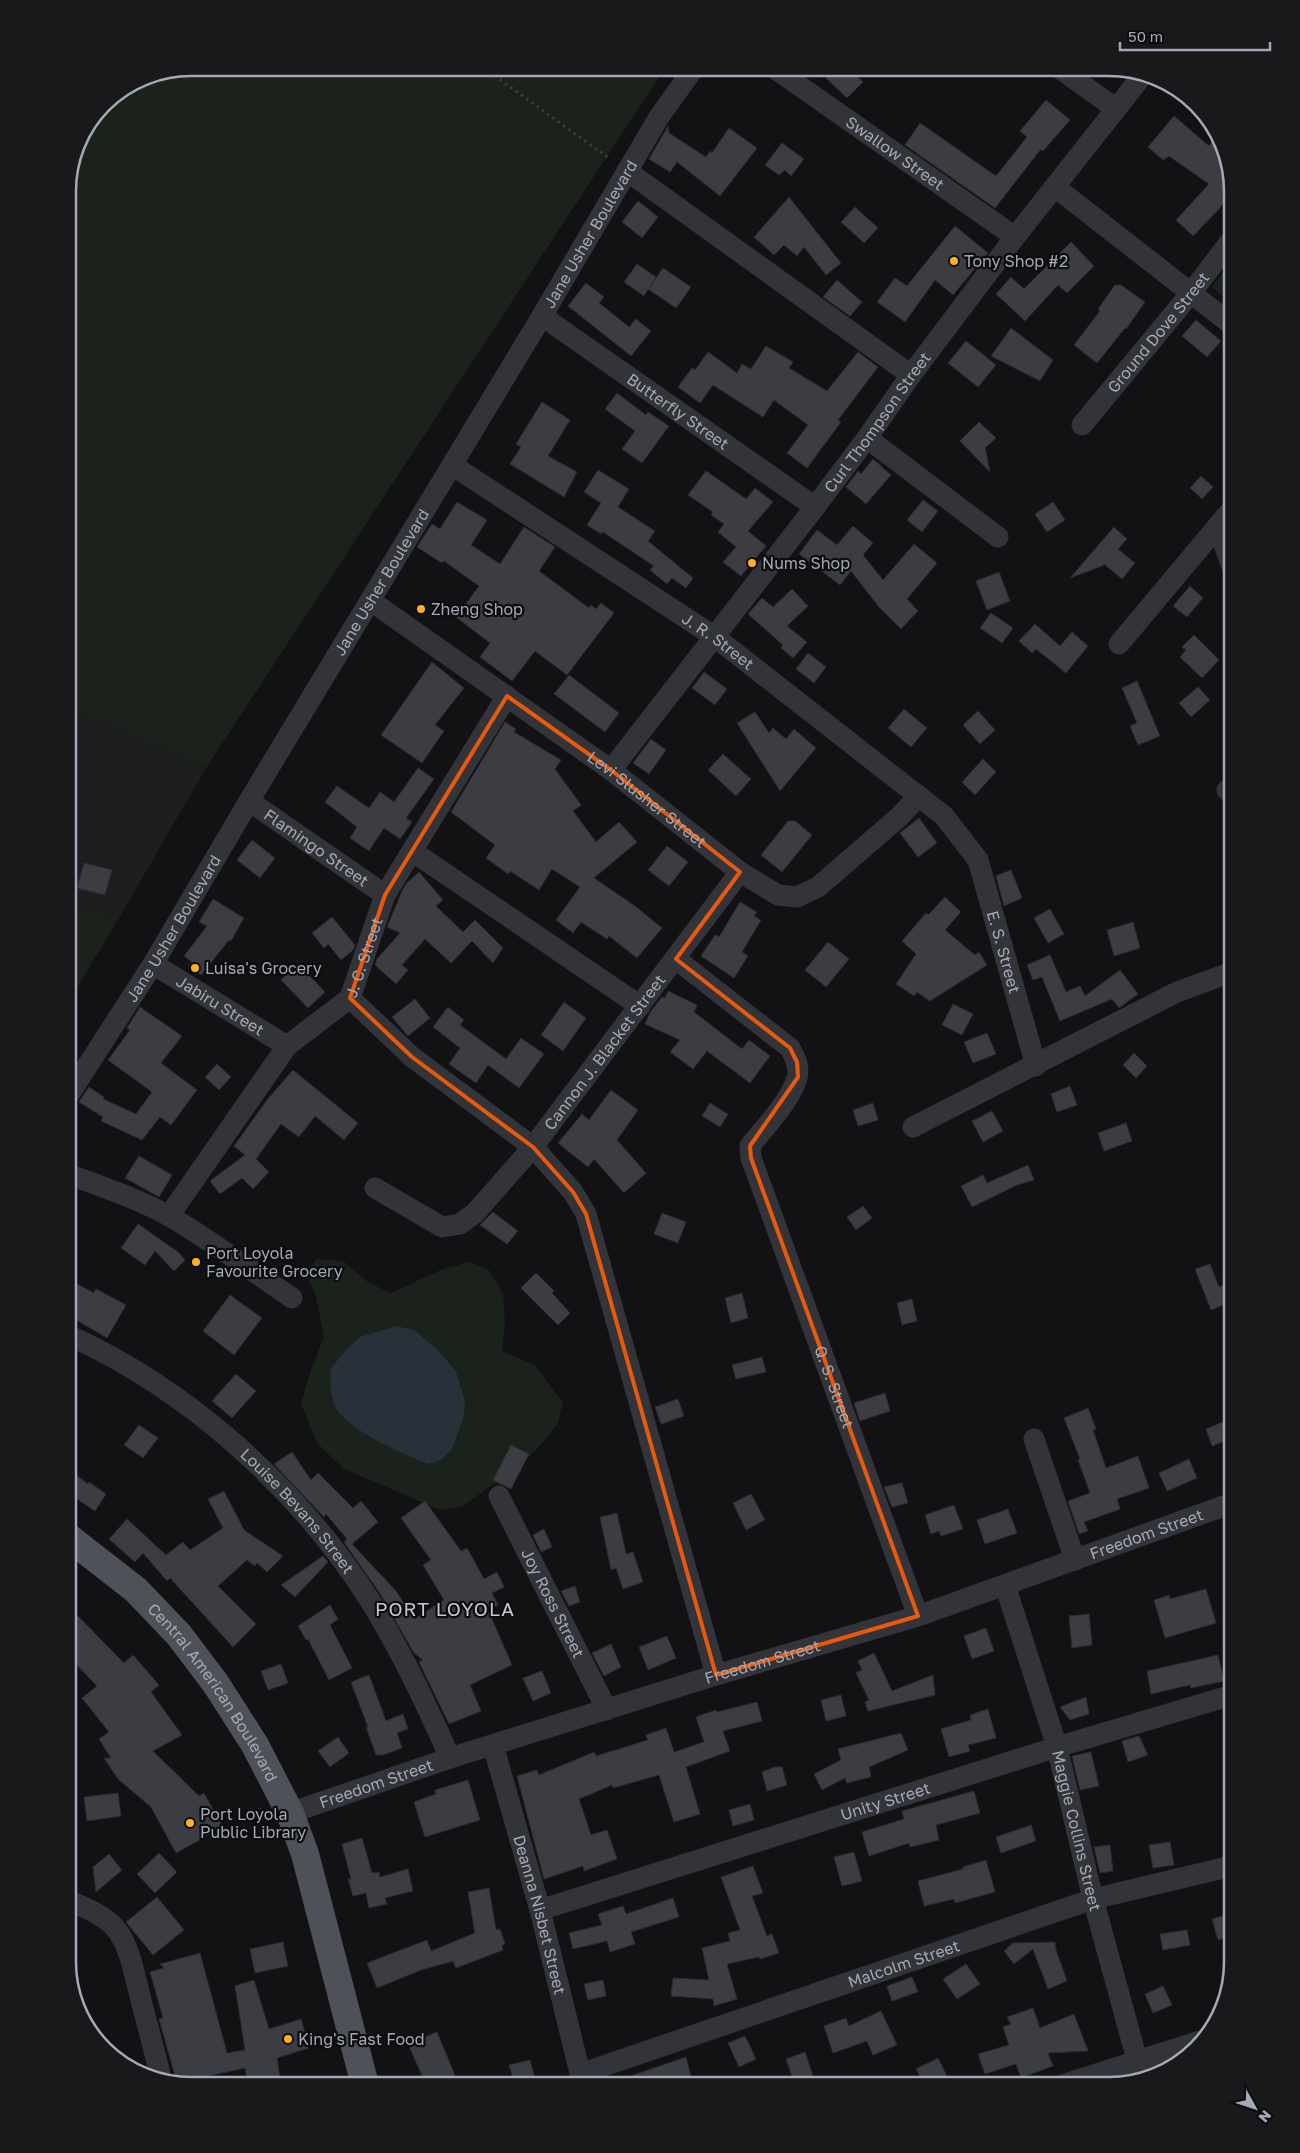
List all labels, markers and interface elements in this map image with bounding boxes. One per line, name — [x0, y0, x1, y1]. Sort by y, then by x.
scale bar — [1120, 20, 1270, 52]
text: 50 m — [1128, 27, 1163, 45]
street label: Swallow Street — [842, 112, 948, 194]
street label: Jane Usher Boulevard — [539, 156, 641, 311]
place label: Tony Shop #2 — [964, 251, 1068, 271]
marker: Tony Shop #2 — [948, 255, 960, 267]
street label: Ground Dove Street — [1103, 268, 1213, 397]
street label: Curl Thompson Street — [820, 348, 935, 496]
street label: Butterfly Street — [623, 369, 733, 454]
street label: Jane Usher Boulevard — [329, 505, 433, 659]
place label: Nums Shop — [762, 553, 850, 573]
marker: Nums Shop — [746, 557, 758, 569]
place label: Zheng Shop — [431, 599, 523, 619]
marker: Zheng Shop — [415, 603, 427, 615]
street label: J. R. Street — [678, 608, 758, 674]
street label: Levi Slusher Street — [584, 747, 711, 852]
street label: Flamingo Street — [260, 804, 373, 891]
street label: Jane Usher Boulevard — [121, 851, 225, 1006]
street label: E. S. Street — [983, 908, 1025, 995]
street label: J. C. Street — [341, 914, 387, 1000]
place label: Luisa's Grocery — [205, 958, 322, 978]
marker: Luisa's Grocery — [189, 962, 201, 974]
street label: Cannon J. Blacket Street — [539, 970, 669, 1134]
street label: Jabiru Street — [173, 971, 268, 1040]
place label: Port Loyola Favourite Grocery — [206, 1243, 343, 1281]
marker: Port Loyola Favourite Grocery — [190, 1256, 202, 1268]
street label: Q. S. Street — [810, 1343, 859, 1431]
street label: Louise Bevans Street — [237, 1444, 359, 1577]
street label: Freedom Street — [1087, 1504, 1206, 1563]
street label: Joy Ross Street — [517, 1545, 589, 1661]
district label: PORT LOYOLA — [375, 1597, 515, 1620]
street label: Central American Boulevard — [144, 1599, 282, 1785]
street label: Freedom Street — [702, 1635, 822, 1688]
street label: Maggie Collins Street — [1048, 1748, 1106, 1913]
street label: Freedom Street — [316, 1755, 436, 1812]
street label: Unity Street — [838, 1778, 933, 1825]
place label: Port Loyola Public Library — [200, 1804, 306, 1842]
marker: Port Loyola Public Library — [184, 1817, 196, 1829]
street label: Deanna Nisbet Street — [509, 1833, 570, 1996]
street label: Malcolm Street — [845, 1935, 962, 1992]
place label: King's Fast Food — [298, 2029, 425, 2049]
marker: King's Fast Food — [282, 2033, 294, 2045]
north arrow — [1230, 2083, 1280, 2133]
text: N — [1255, 2107, 1275, 2126]

